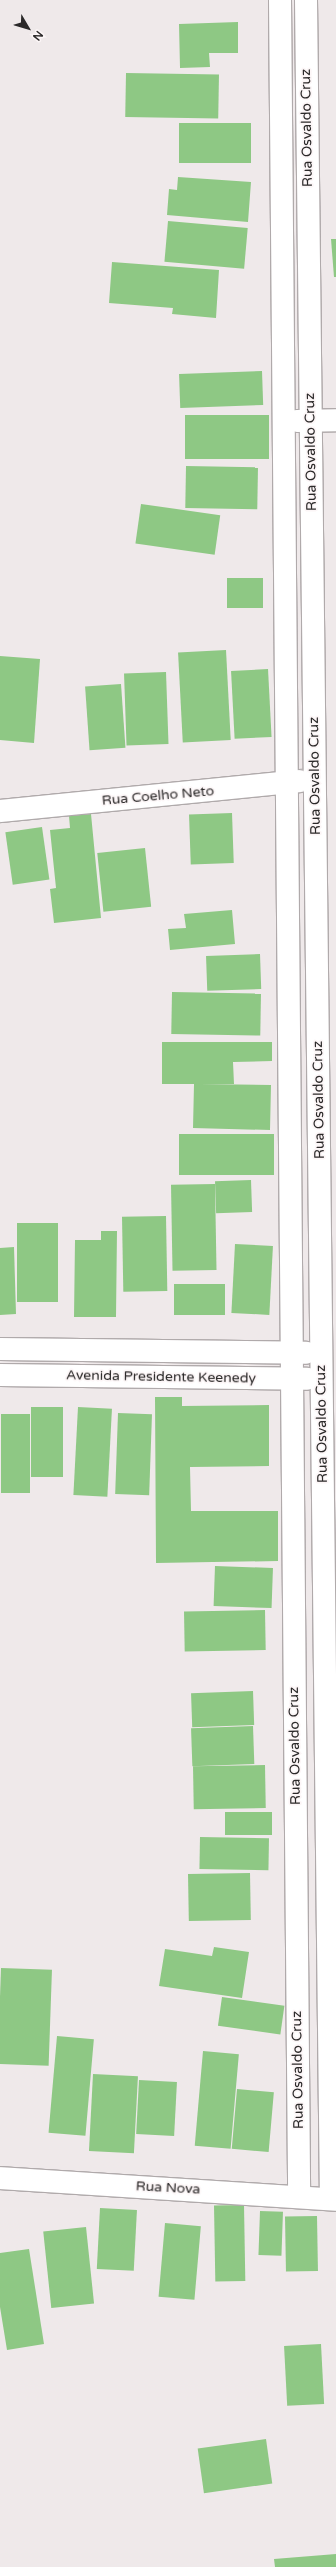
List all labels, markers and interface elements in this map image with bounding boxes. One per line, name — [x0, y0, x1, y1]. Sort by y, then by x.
north arrow — [8, 8, 48, 48]
text: N — [30, 28, 46, 43]
street label: Rua Osvaldo Cruz — [298, 69, 316, 187]
street label: Rua Osvaldo Cruz — [302, 393, 320, 511]
street label: Rua Osvaldo Cruz — [306, 717, 324, 835]
street label: Rua Coelho Neto — [101, 783, 215, 809]
street label: Rua Osvaldo Cruz — [310, 1041, 328, 1159]
street label: Rua Osvaldo Cruz — [313, 1365, 331, 1483]
street label: Avenida Presidente Keenedy — [66, 1367, 256, 1387]
street label: Rua Osvaldo Cruz — [286, 1687, 304, 1805]
street label: Rua Osvaldo Cruz — [289, 2011, 307, 2129]
street label: Rua Nova — [135, 2178, 201, 2198]

